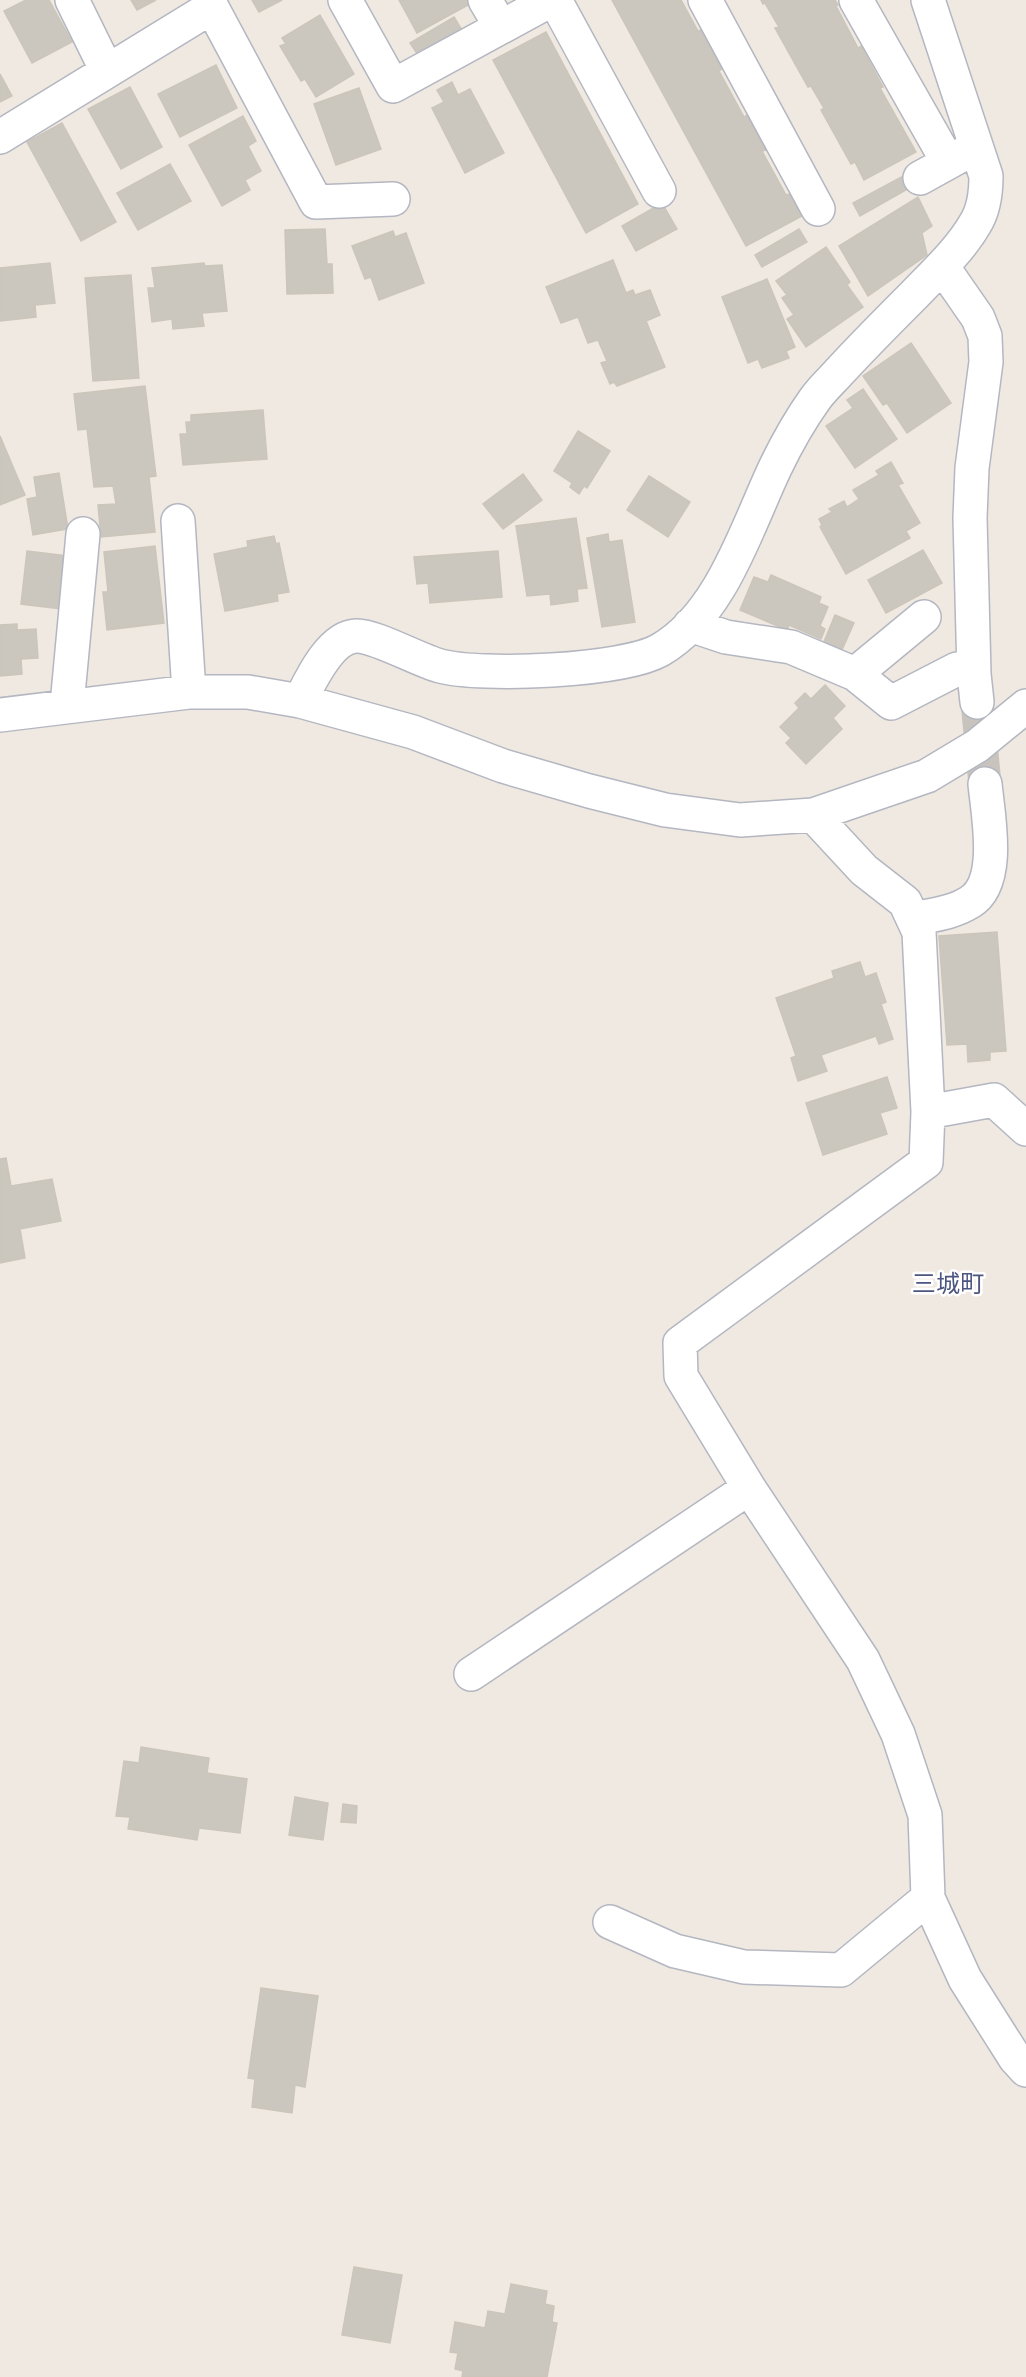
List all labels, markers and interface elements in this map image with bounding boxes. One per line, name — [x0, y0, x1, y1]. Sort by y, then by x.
district label: 三城町 — [912, 1270, 984, 1299]

